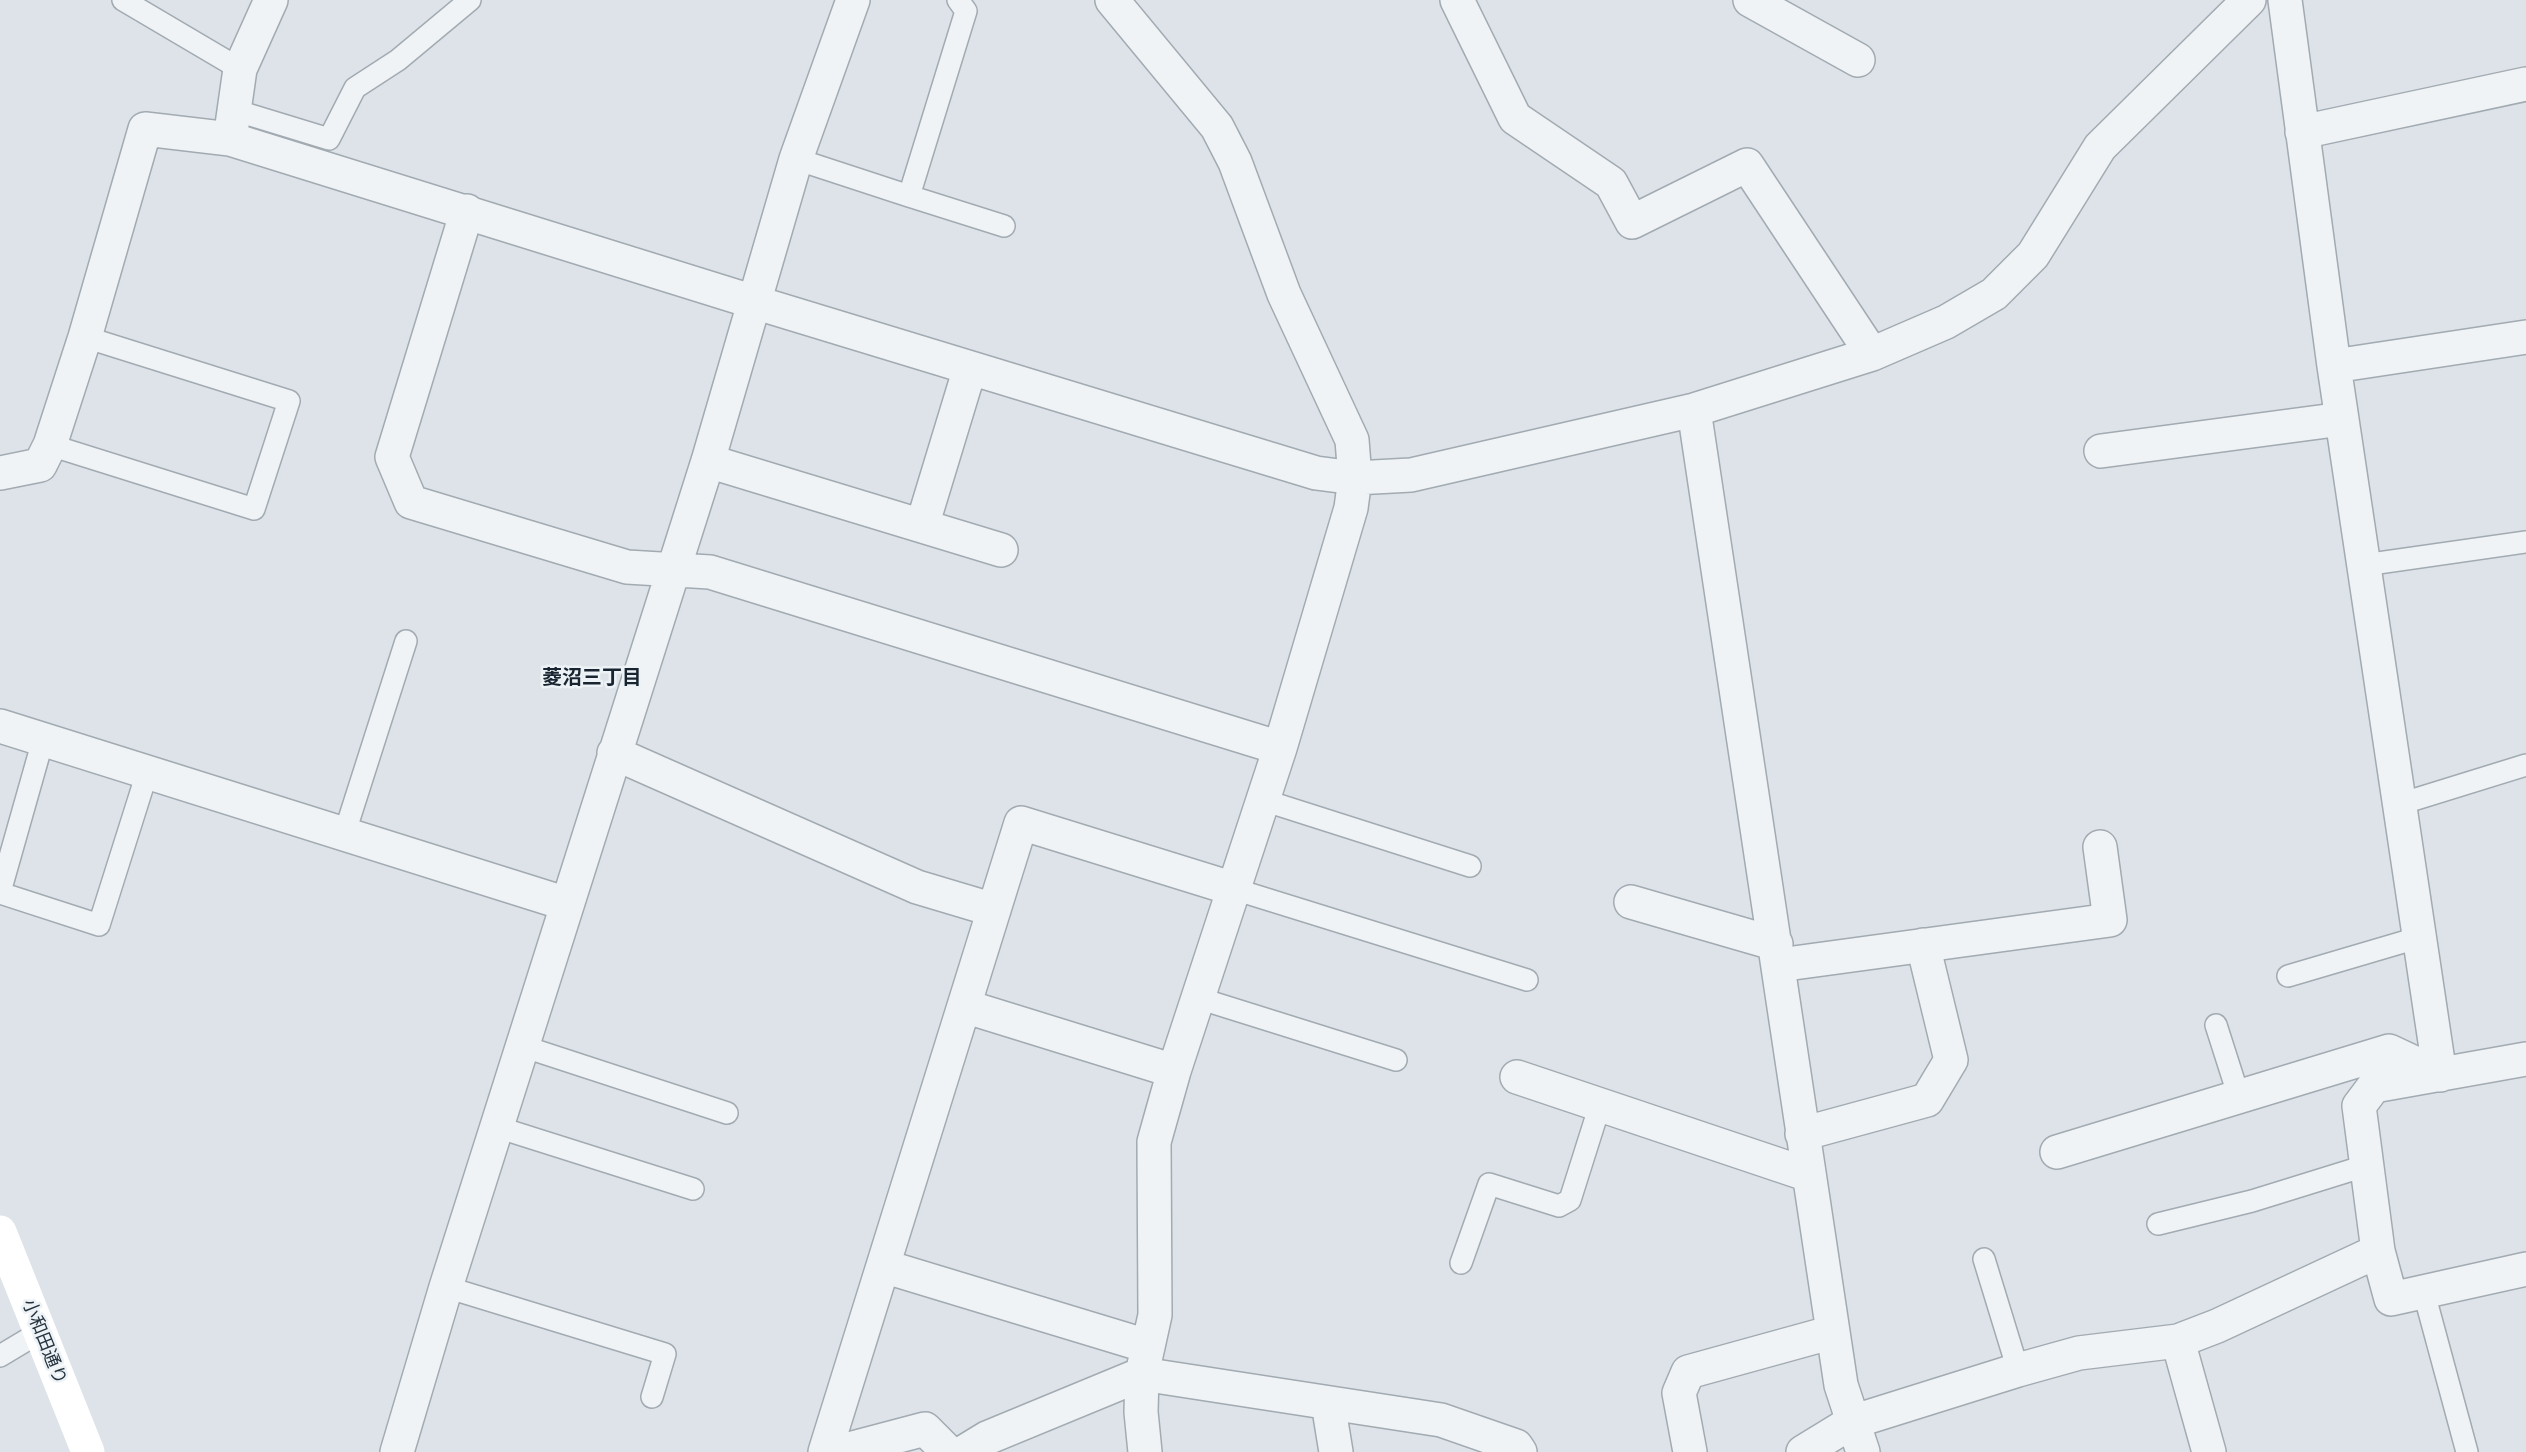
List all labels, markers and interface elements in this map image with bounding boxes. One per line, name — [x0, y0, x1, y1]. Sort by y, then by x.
district label: 菱沼三丁目 — [542, 666, 642, 690]
street label: 小和田通り — [17, 1296, 71, 1388]

